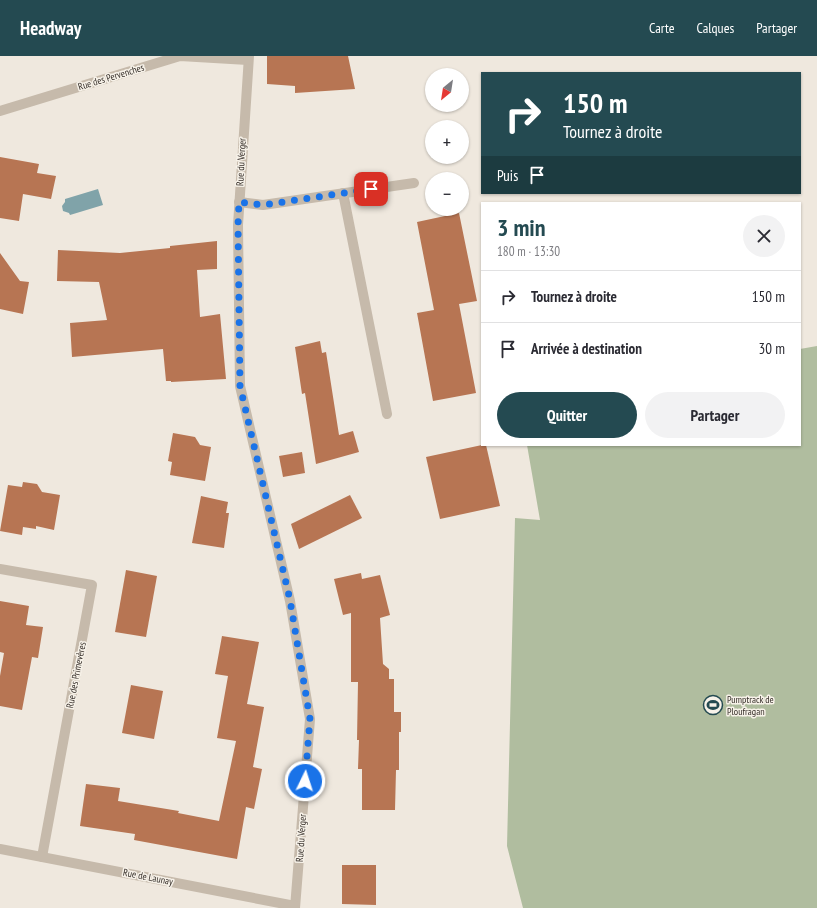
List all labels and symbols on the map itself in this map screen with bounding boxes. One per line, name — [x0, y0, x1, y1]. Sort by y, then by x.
street label: Rue des Pervenches — [76, 61, 146, 93]
north arrow — [425, 68, 469, 112]
street label: Rue du Verger — [233, 137, 249, 186]
pin — [354, 172, 388, 206]
street label: Rue des Primevères — [63, 640, 89, 709]
place label: Pumptrack de Ploufragan — [727, 693, 774, 718]
sports icon: Pumptrack de Ploufragan — [702, 694, 724, 716]
position arrow — [284, 760, 326, 802]
street label: Rue du Verger — [293, 813, 309, 862]
street label: Rue de Launay — [122, 866, 174, 888]

